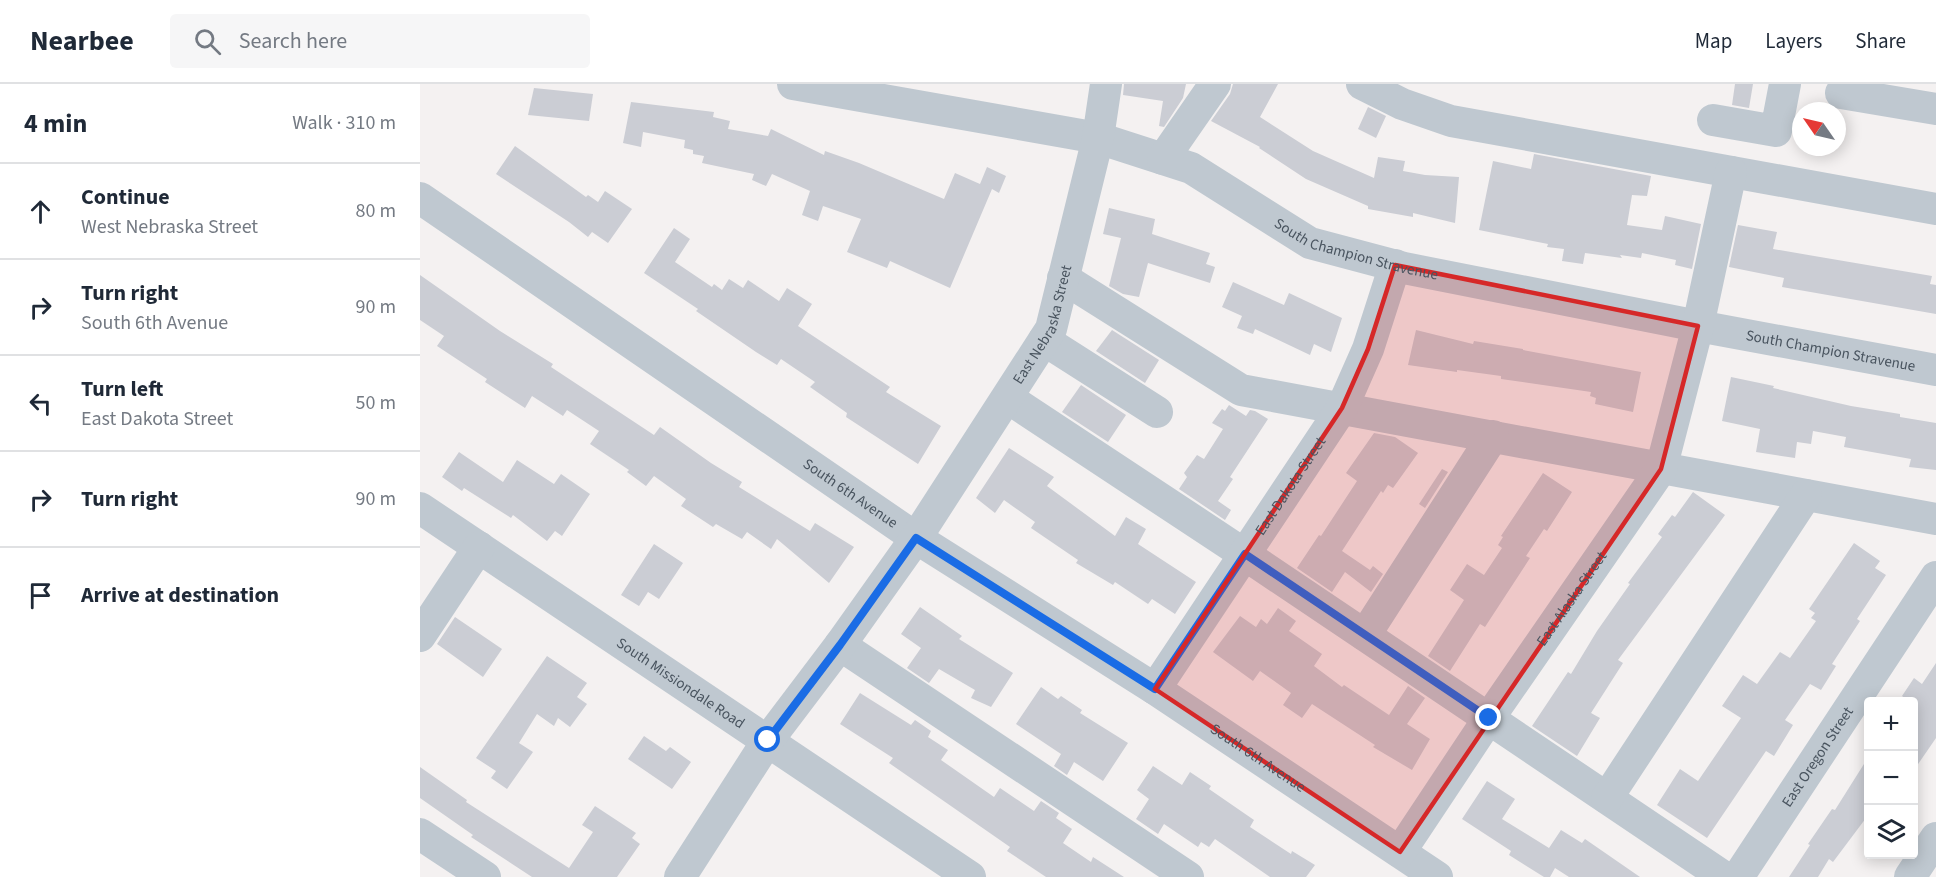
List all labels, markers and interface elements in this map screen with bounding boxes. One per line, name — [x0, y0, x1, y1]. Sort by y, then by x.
search box — [170, 14, 590, 68]
text: Nearbee — [30, 21, 134, 61]
icon: search — [191, 25, 224, 58]
text: Search here — [239, 25, 347, 57]
text: Map — [1695, 26, 1732, 56]
text: Layers — [1765, 26, 1822, 56]
text: Share — [1855, 26, 1906, 56]
north arrow — [1792, 102, 1846, 156]
text: 4 min — [24, 105, 87, 142]
text: Walk · 310 m — [292, 109, 396, 137]
text: Continue — [81, 181, 170, 213]
icon: ahead — [24, 195, 57, 228]
text: 80 m — [356, 197, 396, 225]
text: West Nebraska Street — [81, 213, 258, 241]
street label: South Champion Stravenue — [1270, 213, 1440, 285]
street label: East Nebraska Street — [1008, 263, 1077, 388]
text: Turn right — [81, 277, 178, 309]
icon: right — [24, 291, 57, 324]
text: 90 m — [356, 293, 396, 321]
text: South 6th Avenue — [81, 309, 228, 337]
street label: South Champion Stravenue — [1744, 325, 1917, 377]
text: Turn left — [81, 373, 163, 405]
icon: left — [24, 387, 57, 420]
text: 50 m — [356, 389, 396, 417]
text: East Dakota Street — [81, 405, 233, 433]
street label: East Dakota Street — [1250, 432, 1331, 539]
street label: South 6th Avenue — [799, 453, 902, 533]
icon: right — [24, 483, 57, 516]
text: Turn right — [81, 483, 178, 515]
text: 90 m — [356, 485, 396, 513]
street label: East Alaska Street — [1531, 547, 1612, 650]
icon: arrive — [24, 579, 57, 612]
text: Arrive at destination — [81, 579, 279, 611]
street label: South Missiondale Road — [613, 632, 749, 734]
map controls — [1864, 697, 1918, 859]
button: + — [1864, 697, 1918, 751]
street label: East Oregon Street — [1777, 703, 1858, 811]
route end — [1475, 704, 1501, 730]
street label: South 6th Avenue — [1206, 718, 1310, 797]
route start — [754, 726, 780, 752]
button: − — [1864, 751, 1918, 805]
button: layers — [1864, 805, 1918, 859]

